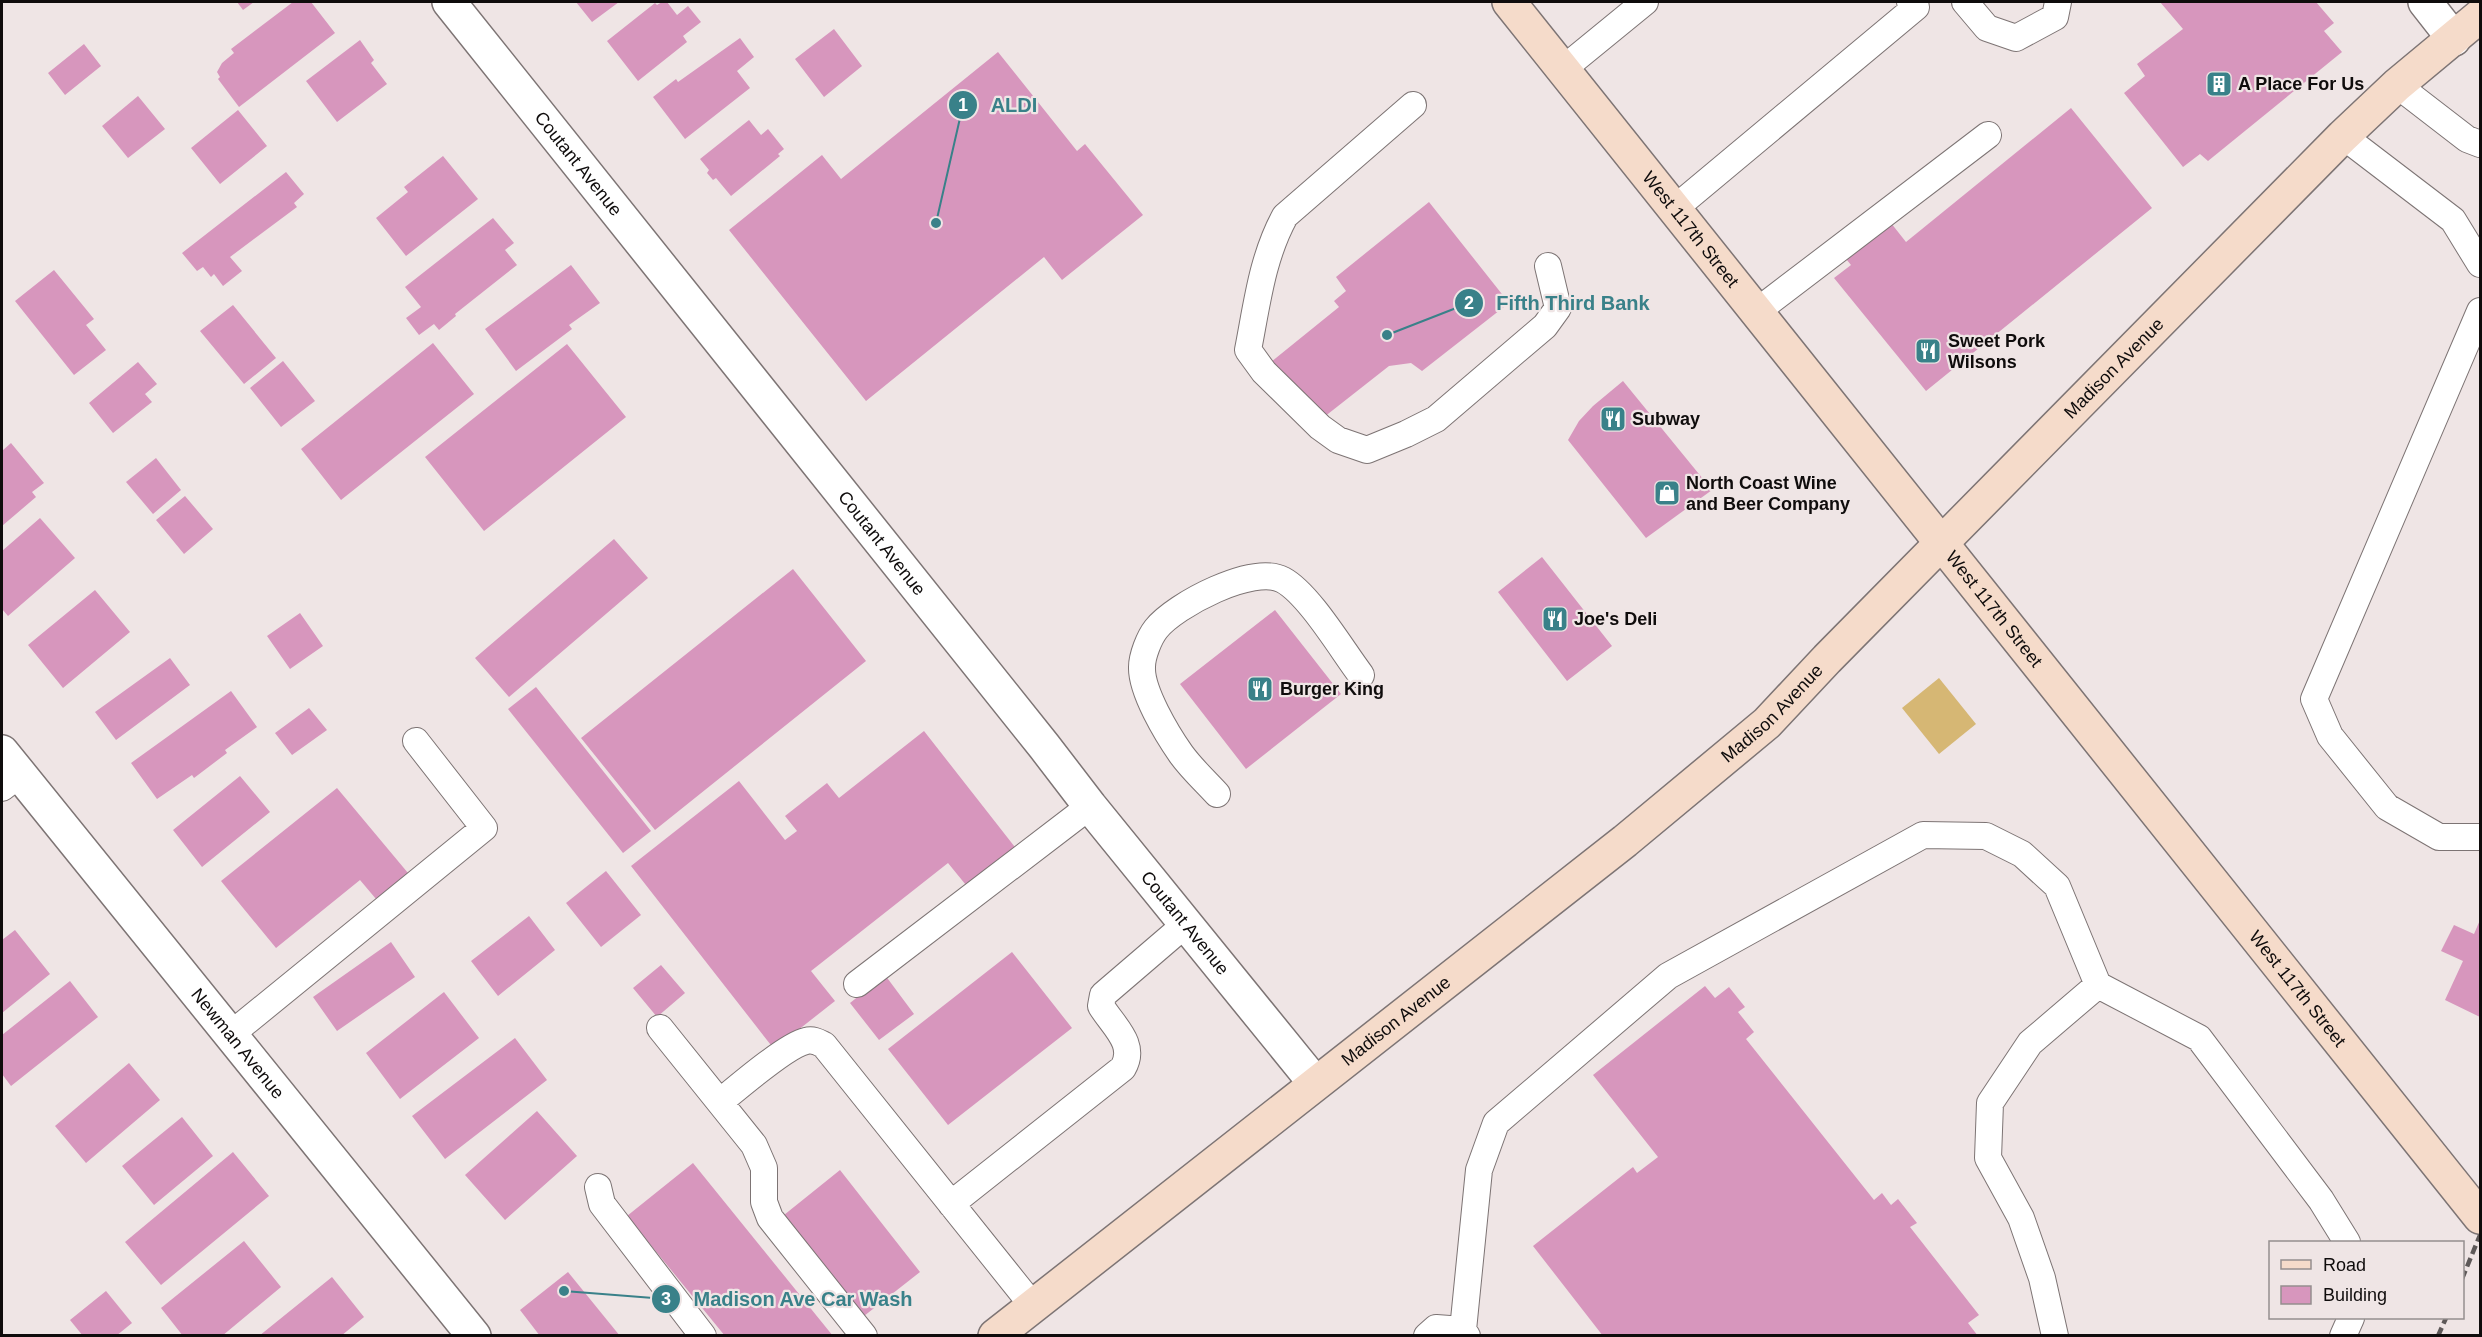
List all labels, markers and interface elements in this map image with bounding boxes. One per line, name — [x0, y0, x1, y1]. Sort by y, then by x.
building icon: A Place For Us — [2204, 69, 2234, 99]
place label: A Place For Us — [2238, 74, 2364, 94]
callout: ALDI — [948, 86, 1049, 124]
text: ALDI — [991, 94, 1037, 116]
text: 1 — [958, 95, 968, 115]
street label: Coutant Avenue — [531, 107, 626, 220]
street label: West 117th Street — [1638, 167, 1743, 291]
callout: Fifth Third Bank — [1454, 284, 1661, 322]
text: Fifth Third Bank — [1496, 292, 1651, 314]
text: 2 — [1464, 293, 1474, 313]
street label: Madison Avenue — [2060, 314, 2168, 423]
place label: Sweet Pork Wilsons — [1948, 331, 2046, 372]
restaurant icon: Sweet Pork Wilsons — [1913, 336, 1943, 366]
restaurant icon: Subway — [1598, 404, 1628, 434]
place label: Subway — [1632, 409, 1700, 429]
place label: North Coast Wine and Beer Company — [1686, 473, 1850, 514]
shop icon: North Coast Wine and Beer Company — [1652, 478, 1682, 508]
street label: Coutant Avenue — [834, 487, 930, 599]
street label: West 117th Street — [1942, 547, 2046, 671]
restaurant icon: Joe's Deli — [1540, 604, 1570, 634]
place label: Joe's Deli — [1574, 609, 1657, 629]
street label: Madison Avenue — [1717, 660, 1827, 767]
restaurant icon: Burger King — [1245, 674, 1275, 704]
place label: Burger King — [1280, 679, 1384, 699]
street label: Coutant Avenue — [1137, 867, 1233, 979]
street label: West 117th Street — [2245, 927, 2350, 1051]
street label: Madison Avenue — [1338, 972, 1454, 1070]
street label: Newman Avenue — [187, 985, 288, 1103]
legend — [2269, 1241, 2464, 1319]
text: Road — [2323, 1255, 2366, 1275]
callout: Madison Ave Car Wash — [651, 1280, 925, 1318]
text: Building — [2323, 1285, 2387, 1305]
text: Madison Ave Car Wash — [694, 1288, 912, 1310]
text: 3 — [661, 1289, 671, 1309]

